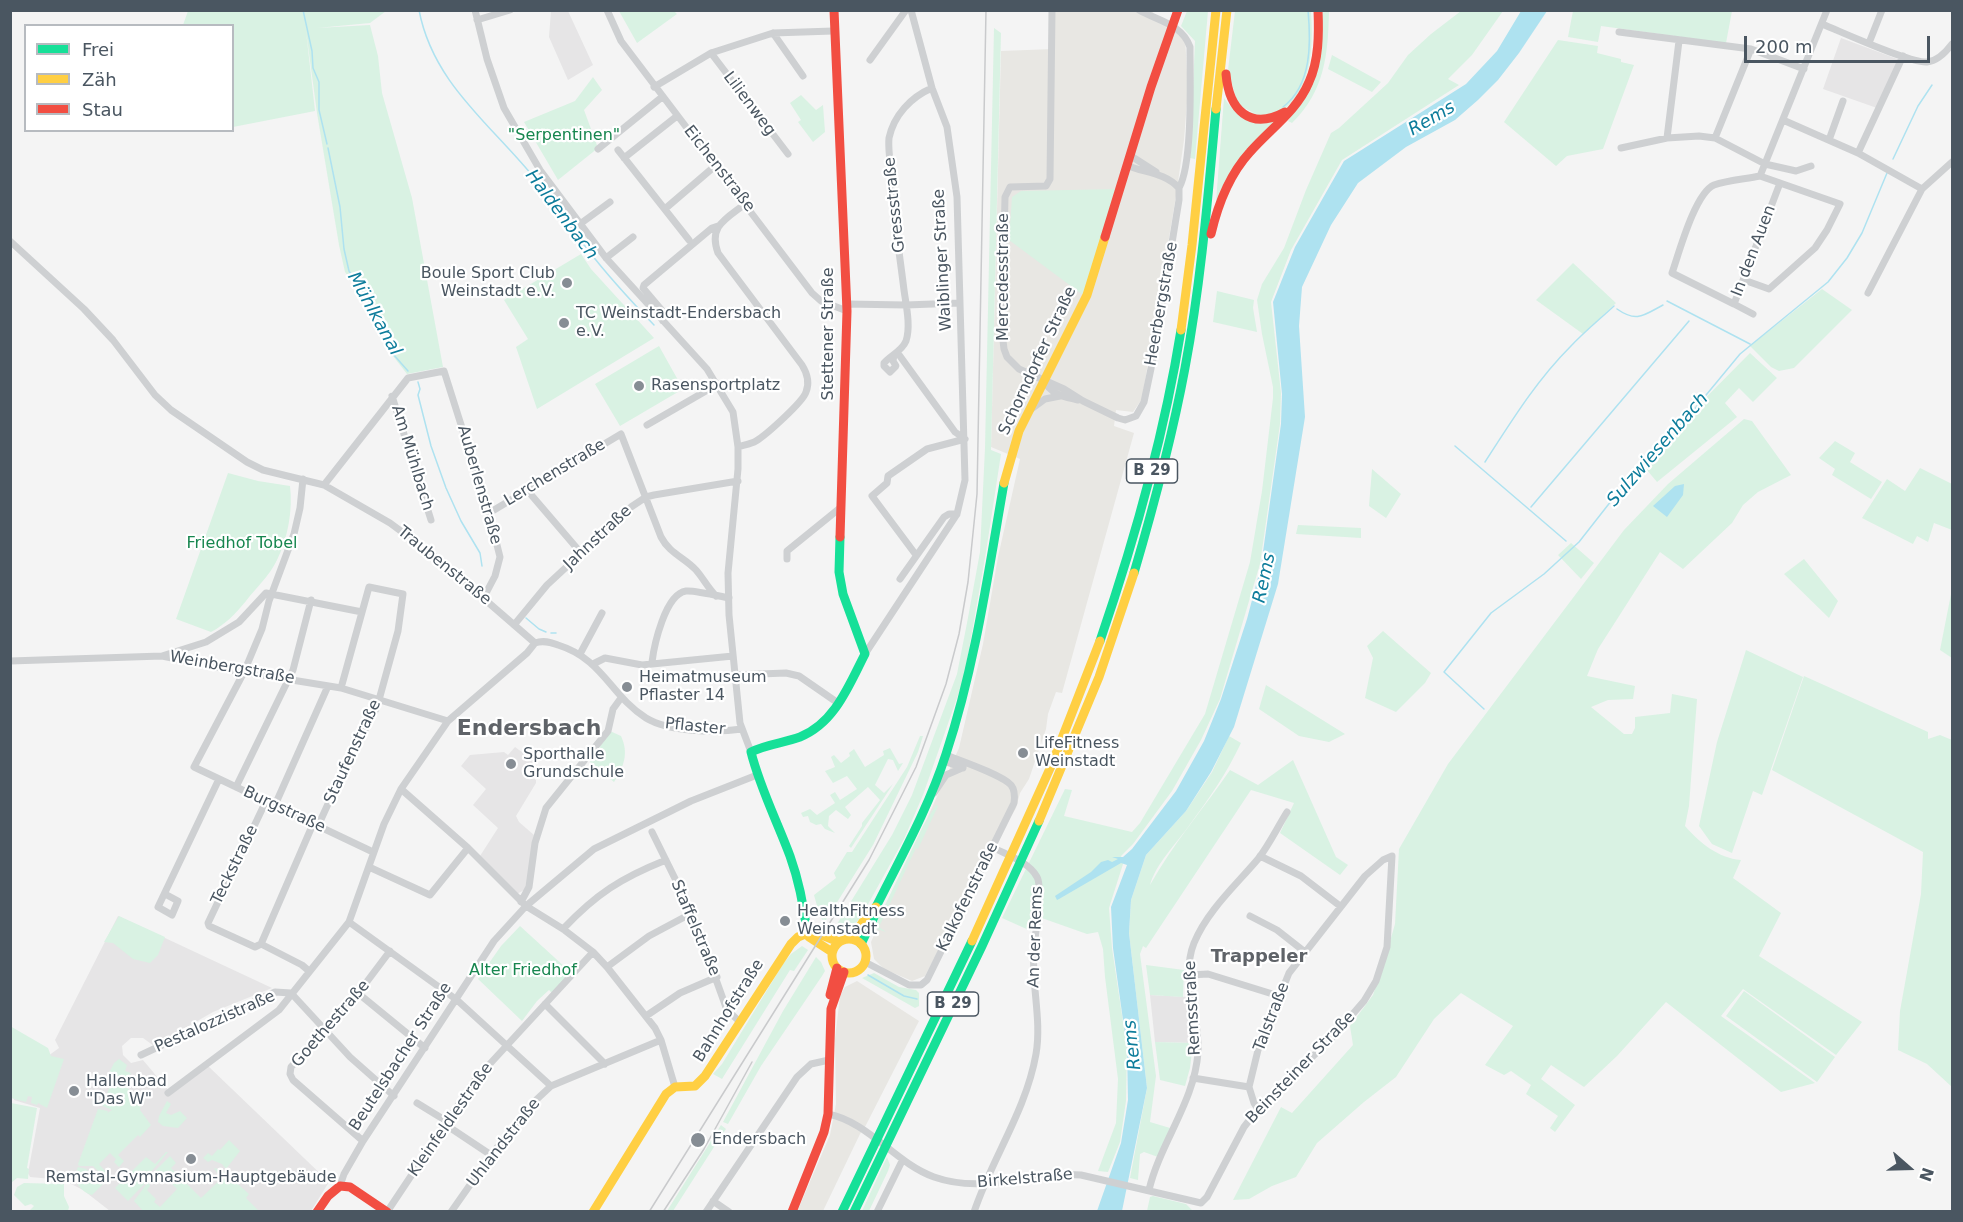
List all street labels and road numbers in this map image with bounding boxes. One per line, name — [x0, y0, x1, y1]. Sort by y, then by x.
street label: Lilienweg — [719, 68, 779, 140]
street label: Eichenstraße — [679, 122, 759, 216]
street label: Gressstraße — [880, 156, 910, 254]
street label: Waiblinger Straße — [930, 188, 956, 332]
street label: In den Auen — [1728, 203, 1780, 299]
street label: Mercedesstraße — [994, 213, 1014, 341]
street label: Heerbergstraße — [1142, 240, 1182, 368]
street label: Stettener Straße — [819, 267, 839, 401]
street label: Schorndorfer Straße — [995, 284, 1081, 438]
street label: Am Mühlbach — [387, 403, 437, 513]
street label: Auberlenstraße — [453, 423, 505, 547]
street label: Lerchenstraße — [501, 435, 609, 511]
road number: B 29 — [1126, 459, 1178, 483]
street label: Jahnstraße — [560, 502, 636, 574]
street label: Traubenstraße — [393, 522, 495, 610]
street label: Weinbergstraße — [168, 648, 296, 688]
street label: Staufenstraße — [320, 697, 386, 807]
street label: Pflaster — [664, 714, 726, 740]
street label: Burgstraße — [240, 783, 328, 837]
street label: Teckstraße — [208, 822, 262, 908]
street label: Kalkofenstraße — [933, 839, 1003, 955]
street label: Staffelstraße — [666, 877, 724, 979]
street label: An der Rems — [1025, 886, 1047, 988]
street label: Bahnhofstraße — [690, 956, 768, 1066]
street label: Remsstraße — [1181, 960, 1205, 1056]
street label: Goethestraße — [288, 976, 374, 1072]
street label: Beutelsbacher Straße — [346, 979, 456, 1135]
street label: Talstraße — [1250, 980, 1294, 1054]
street label: Pestalozzistraße — [152, 987, 278, 1057]
road number: B 29 — [928, 992, 978, 1016]
street label: Beinsteiner Straße — [1242, 1008, 1360, 1128]
street label: Kleinfeldlestraße — [405, 1059, 497, 1181]
street label: Uhlandstraße — [463, 1095, 545, 1191]
street label: Birkelstraße — [976, 1165, 1074, 1193]

